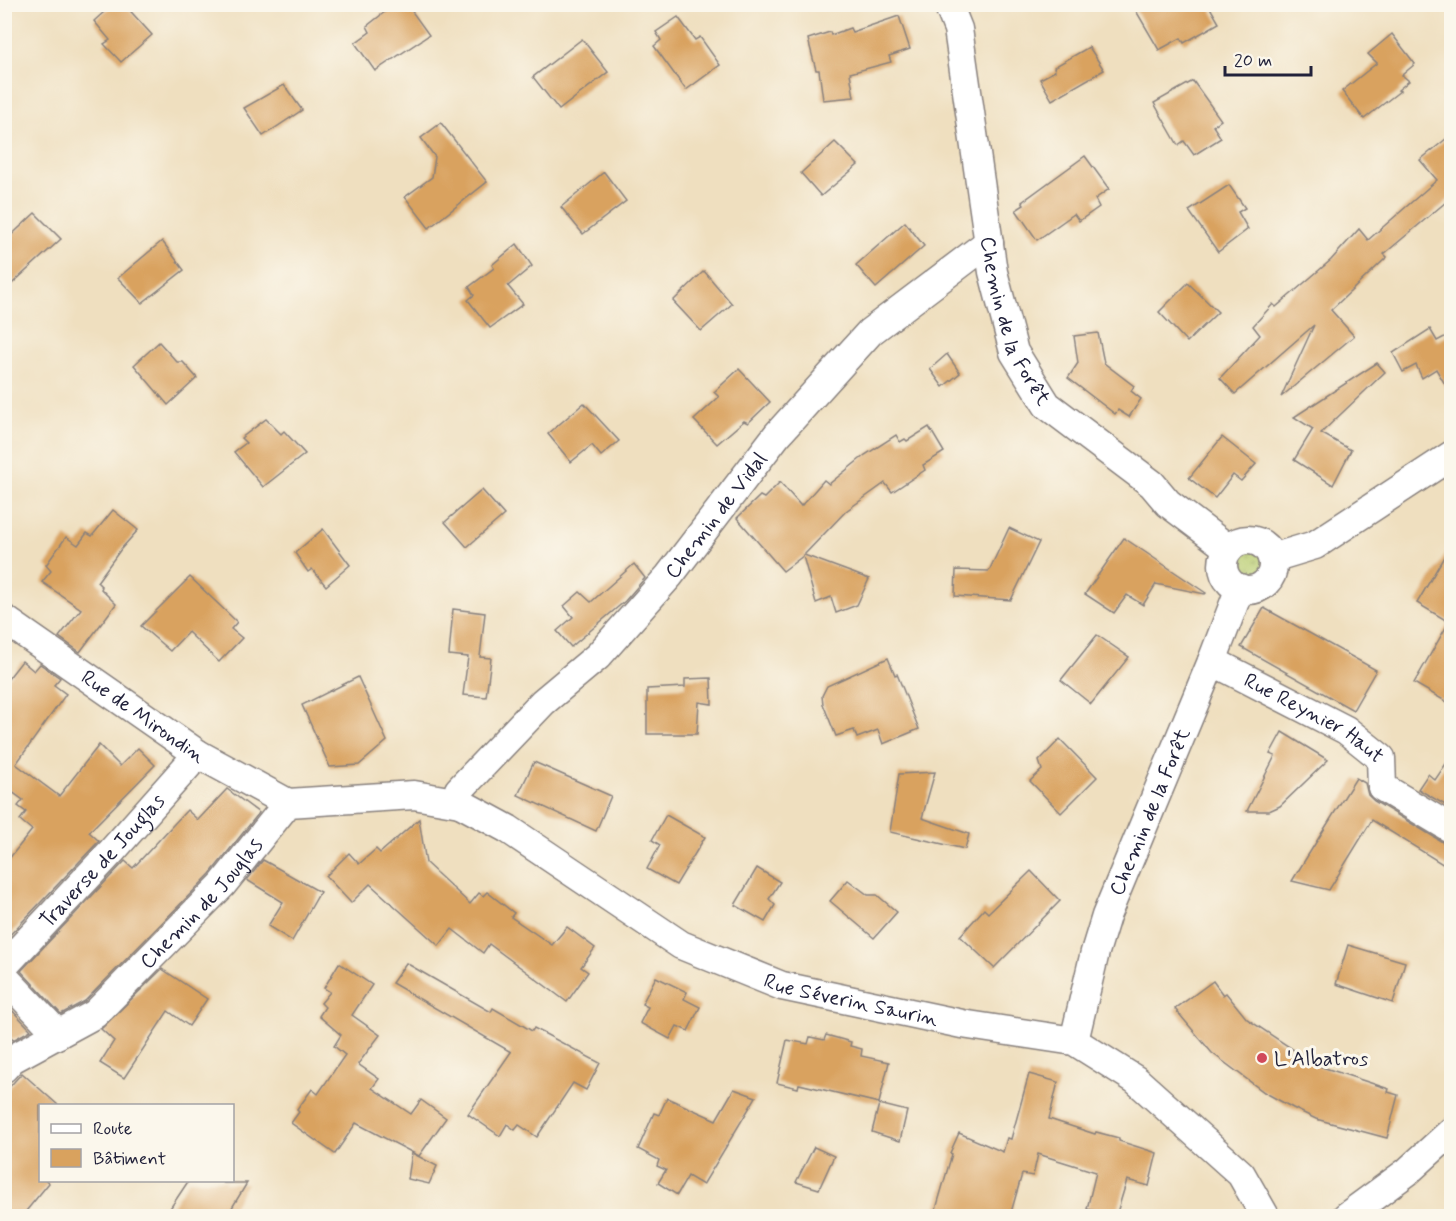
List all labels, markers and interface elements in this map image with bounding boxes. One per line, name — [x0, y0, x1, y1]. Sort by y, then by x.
scale bar — [1225, 39, 1310, 77]
text: 20 m — [1234, 49, 1272, 73]
street label: Chemin de la Forêt — [973, 235, 1057, 412]
street label: Chemin de Vidal — [659, 447, 774, 585]
street label: Rue de Mirondin — [75, 664, 211, 770]
street label: Rue Reynier Haut — [1239, 667, 1390, 770]
street label: Chemin de la Forêt — [1103, 724, 1198, 900]
street label: Traverse de Jouglas — [34, 788, 172, 935]
street label: Chemin de Jouglas — [134, 832, 270, 976]
street label: Rue Séverin Saurin — [759, 967, 941, 1034]
place label: L'Albatros — [1274, 1045, 1368, 1073]
marker: L'Albatros — [1255, 1051, 1269, 1065]
legend — [39, 1104, 234, 1182]
text: Route — [93, 1117, 132, 1141]
text: Bâtiment — [93, 1147, 166, 1171]

